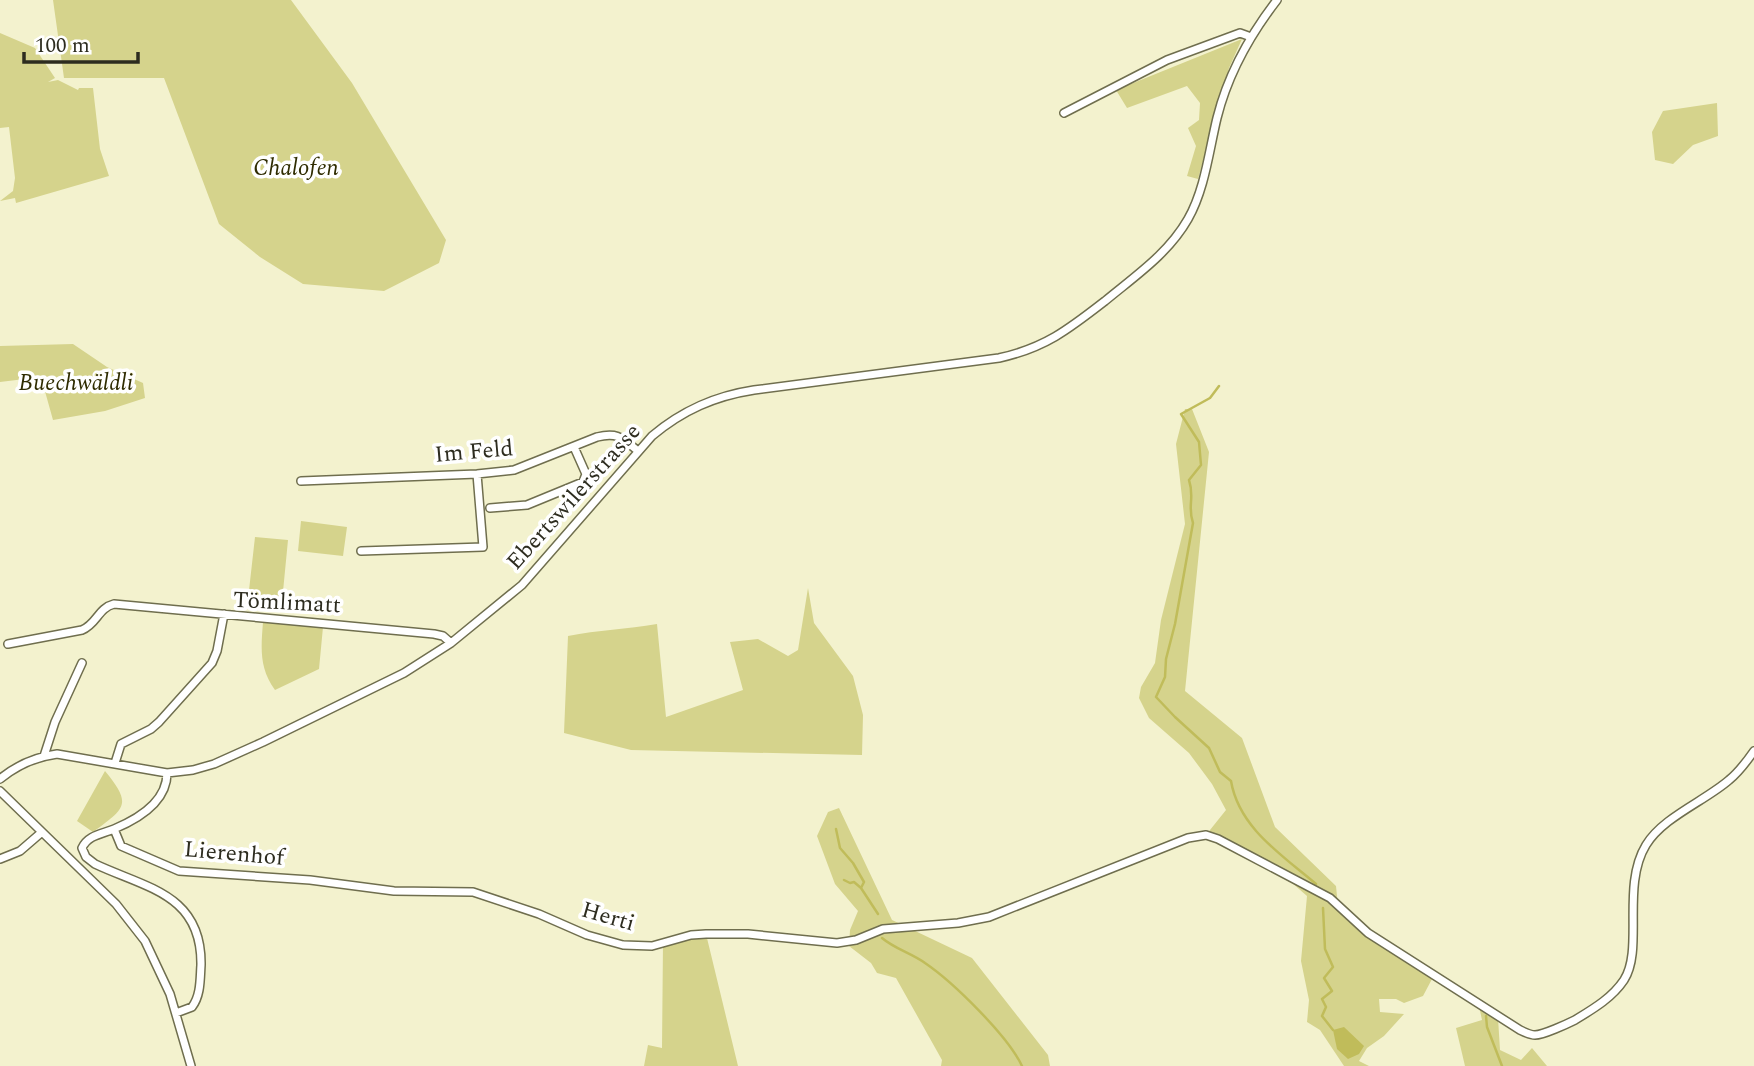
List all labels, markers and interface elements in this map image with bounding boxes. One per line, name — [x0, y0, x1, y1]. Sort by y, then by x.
scale bar — [24, 21, 138, 65]
text: 100 m — [35, 30, 90, 62]
park label: Chalofen — [253, 151, 339, 186]
park label: Buechwäldli — [19, 366, 133, 401]
street label: Ebertswilerstrasse — [498, 416, 650, 578]
street label: Im Feld — [433, 431, 515, 473]
street label: Tömlimatt — [232, 583, 342, 623]
street label: Lierenhof — [183, 832, 288, 876]
street label: Herti — [577, 893, 639, 941]

